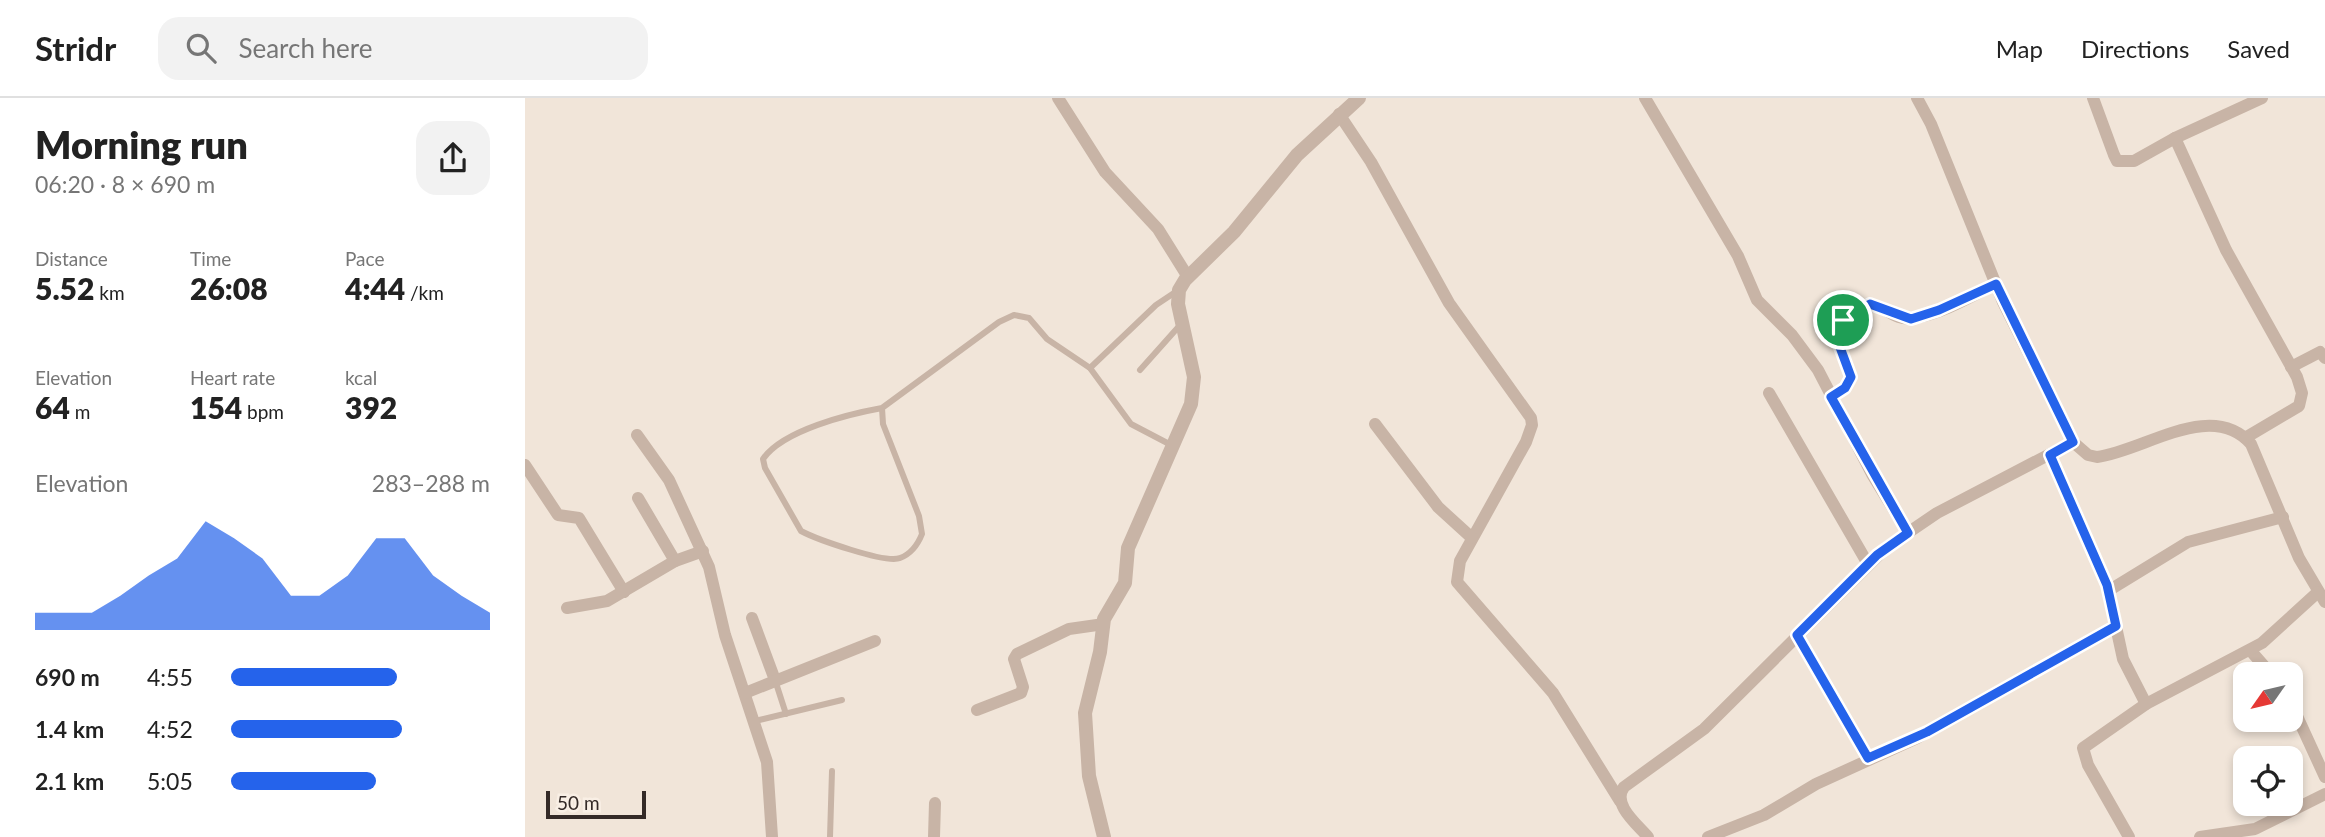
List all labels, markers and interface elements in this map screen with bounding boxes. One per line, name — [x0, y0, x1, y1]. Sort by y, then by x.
search box — [158, 17, 648, 80]
text: Stridr — [35, 28, 116, 68]
icon: search — [182, 29, 220, 67]
text: Search here — [238, 32, 372, 64]
text: Map — [1996, 34, 2043, 63]
text: Directions — [2081, 34, 2189, 63]
text: Saved — [2227, 34, 2290, 63]
text: Morning run — [35, 121, 248, 167]
button: share — [416, 121, 490, 195]
text: 06:20 · 8 × 690 m — [35, 170, 215, 198]
text: Distance — [35, 247, 108, 270]
text: Time — [190, 247, 231, 270]
text: Pace — [345, 247, 384, 270]
text: 5.52 — [35, 270, 94, 306]
text: 26:08 — [190, 270, 268, 306]
text: 4:44 — [345, 270, 405, 306]
text: km — [94, 281, 125, 304]
text: /km — [405, 281, 444, 304]
pin — [1813, 290, 1873, 350]
icon: arrive — [1824, 301, 1862, 339]
text: Elevation — [35, 366, 112, 389]
text: Heart rate — [190, 366, 275, 389]
text: kcal — [345, 366, 377, 389]
text: 64 — [35, 389, 70, 425]
text: 154 — [190, 389, 242, 425]
text: 392 — [345, 389, 397, 425]
text: m — [70, 400, 90, 423]
text: bpm — [242, 400, 284, 423]
text: Elevation — [35, 469, 128, 497]
text: 283–288 m — [372, 469, 490, 497]
north arrow — [2233, 662, 2303, 732]
map controls — [2233, 662, 2303, 816]
text: 690 m — [35, 663, 100, 691]
text: 4:55 — [147, 663, 193, 691]
text: 1.4 km — [35, 715, 104, 743]
text: 4:52 — [147, 715, 193, 743]
button: locate — [2233, 746, 2303, 816]
text: 2.1 km — [35, 767, 104, 795]
text: 5:05 — [147, 767, 193, 795]
scale bar — [546, 788, 646, 820]
text: 50 m — [557, 791, 600, 814]

